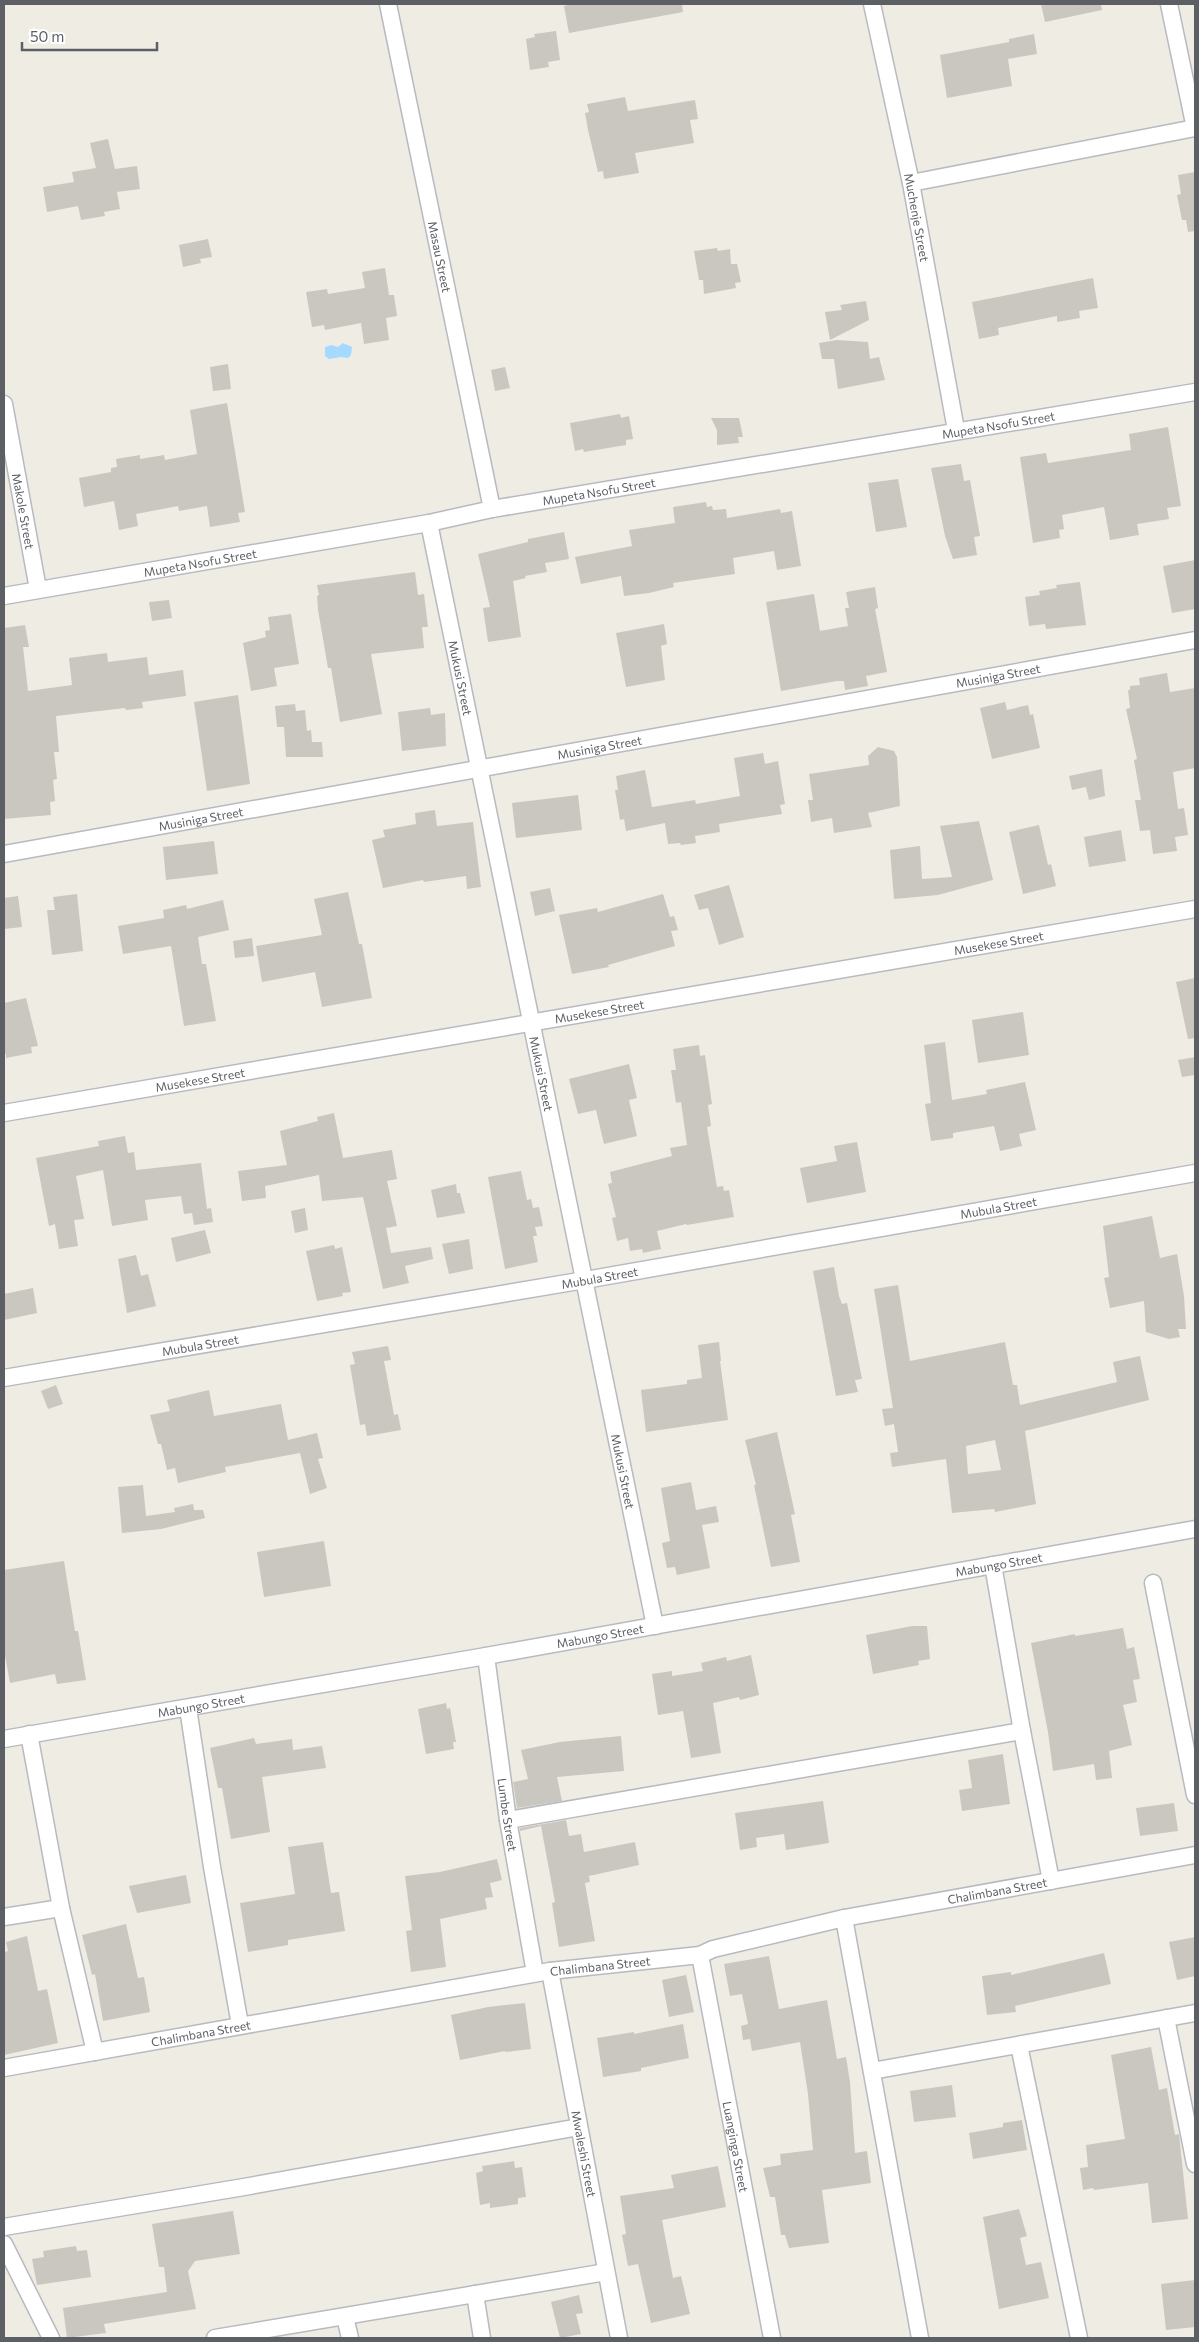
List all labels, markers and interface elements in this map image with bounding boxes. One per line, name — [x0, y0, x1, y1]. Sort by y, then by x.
scale bar — [22, 20, 158, 52]
text: 50 m — [30, 27, 64, 45]
street label: Muchenje Street — [902, 172, 932, 263]
street label: Masau Street — [426, 220, 454, 294]
street label: Mupeta Nsofu Street — [941, 408, 1056, 441]
street label: Makole Street — [10, 472, 38, 550]
street label: Mupeta Nsofu Street — [541, 475, 656, 508]
street label: Mupeta Nsofu Street — [143, 546, 258, 579]
street label: Mukusi Street — [446, 639, 475, 717]
street label: Musiniga Street — [955, 661, 1042, 690]
street label: Musiniga Street — [556, 733, 643, 761]
street label: Musiniga Street — [157, 804, 244, 833]
street label: Musekese Street — [953, 928, 1044, 957]
street label: Musekese Street — [553, 996, 645, 1026]
street label: Mukusi Street — [527, 1035, 556, 1112]
street label: Musekese Street — [154, 1065, 246, 1094]
street label: Mubula Street — [959, 1194, 1038, 1221]
street label: Mubula Street — [560, 1264, 639, 1291]
street label: Mubula Street — [161, 1332, 240, 1358]
street label: Mukusi Street — [609, 1433, 638, 1510]
street label: Mabungo Street — [954, 1549, 1043, 1579]
street label: Mabungo Street — [555, 1621, 645, 1650]
street label: Mabungo Street — [156, 1691, 246, 1719]
street label: Lumbe Street — [495, 1777, 520, 1852]
street label: Chalimbana Street — [946, 1875, 1048, 1906]
street label: Chalimbana Street — [549, 1953, 651, 1978]
street label: Chalimbana Street — [150, 2017, 252, 2049]
street label: Luanginga Street — [721, 2100, 751, 2193]
street label: Mwaleshi Street — [569, 2109, 599, 2198]

